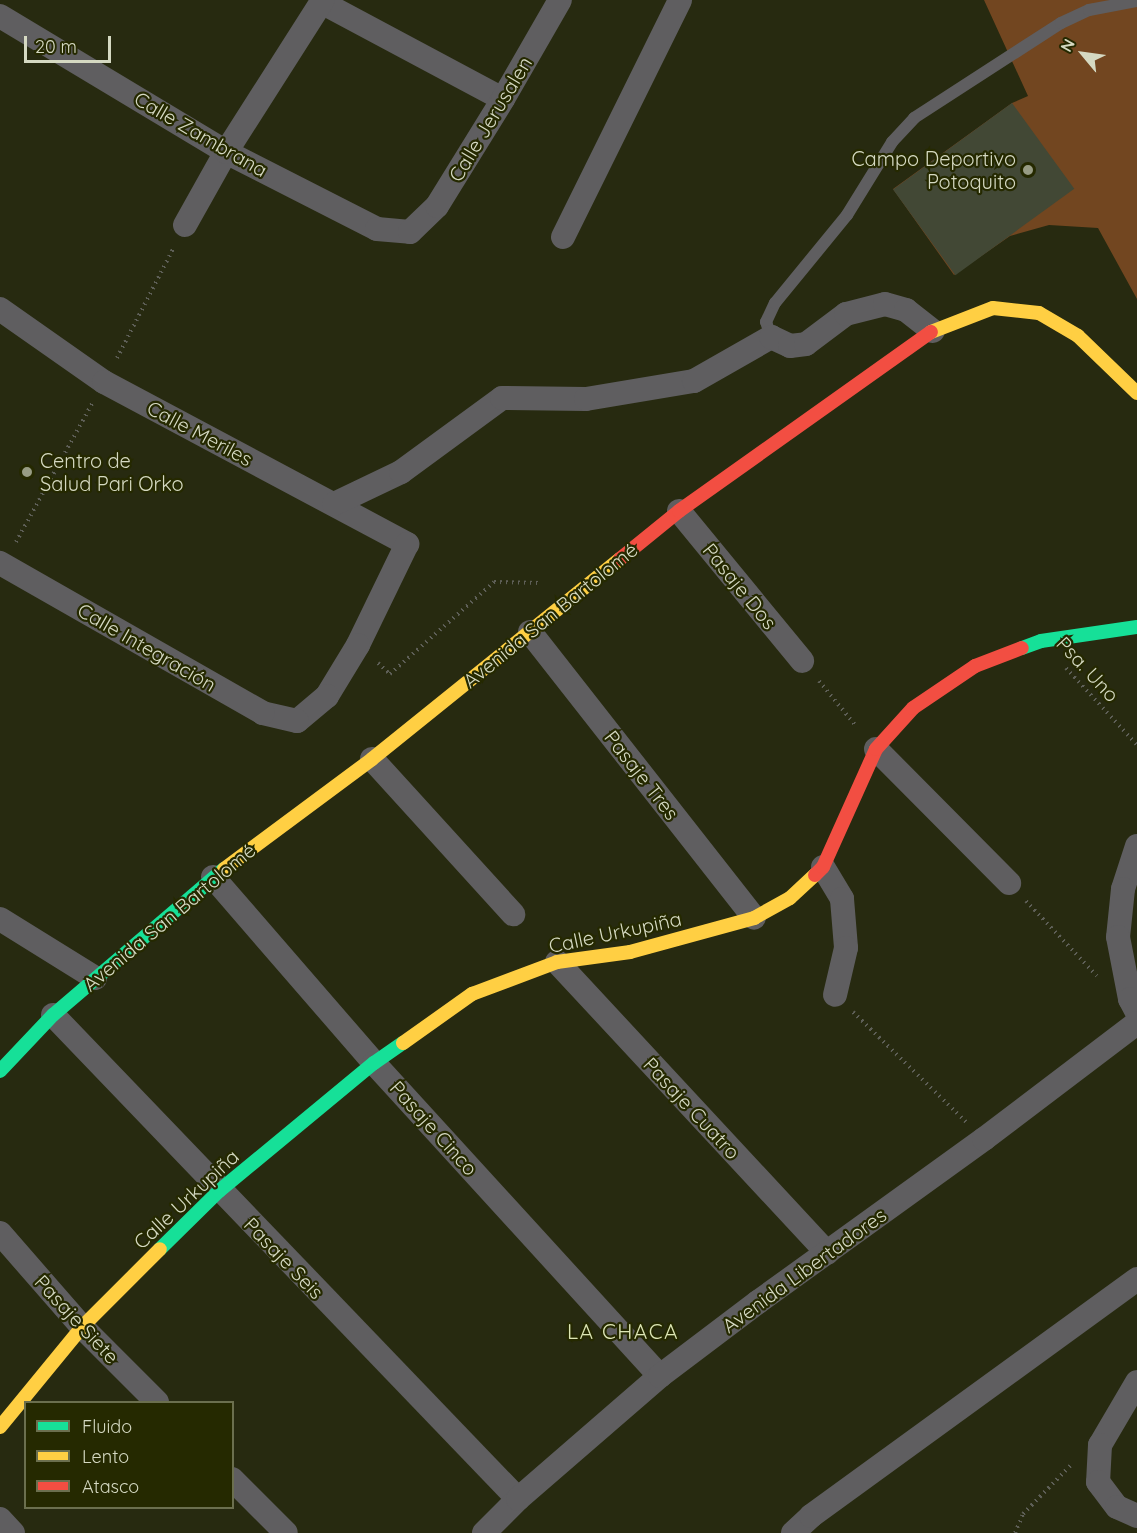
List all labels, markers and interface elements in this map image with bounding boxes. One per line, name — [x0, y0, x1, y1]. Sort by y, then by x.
scale bar — [27, 24, 114, 62]
north arrow — [1053, 24, 1113, 84]
text: 20 m — [35, 35, 77, 58]
text: N — [1056, 35, 1079, 55]
street label: Calle Jerusalen — [443, 52, 537, 186]
street label: Calle Zambrana — [130, 86, 272, 182]
place label: Campo Deportivo Potoquito — [852, 146, 1016, 193]
marker: Campo Deportivo Potoquito — [1021, 163, 1035, 177]
street label: Calle Meriles — [143, 395, 257, 471]
place label: Centro de Salud Pari Orko — [40, 448, 184, 495]
marker: Centro de Salud Pari Orko — [18, 463, 36, 481]
street label: Avenida San Bartolomé — [458, 537, 642, 693]
street label: Pasaje Dos — [698, 538, 782, 634]
street label: Calle Integración — [74, 598, 220, 696]
street label: Psa. Uno — [1052, 631, 1124, 707]
street label: Pasaje Tres — [600, 726, 684, 824]
street label: Avenida San Bartolomé — [78, 838, 260, 996]
street label: Calle Urkupiña — [546, 906, 684, 958]
street label: Pasaje Cuatro — [639, 1052, 745, 1164]
street label: Pasaje Cinco — [385, 1076, 483, 1180]
street label: Calle Urkupiña — [128, 1144, 244, 1254]
street label: Avenida Libertadores — [717, 1202, 891, 1338]
street label: Pasaje Seis — [239, 1212, 329, 1304]
street label: Pasaje Siete — [30, 1270, 124, 1368]
district label: LA CHACA — [567, 1318, 679, 1344]
legend — [24, 1401, 234, 1509]
text: Fluido — [82, 1415, 132, 1438]
text: Lento — [82, 1445, 129, 1468]
text: Atasco — [82, 1475, 139, 1498]

